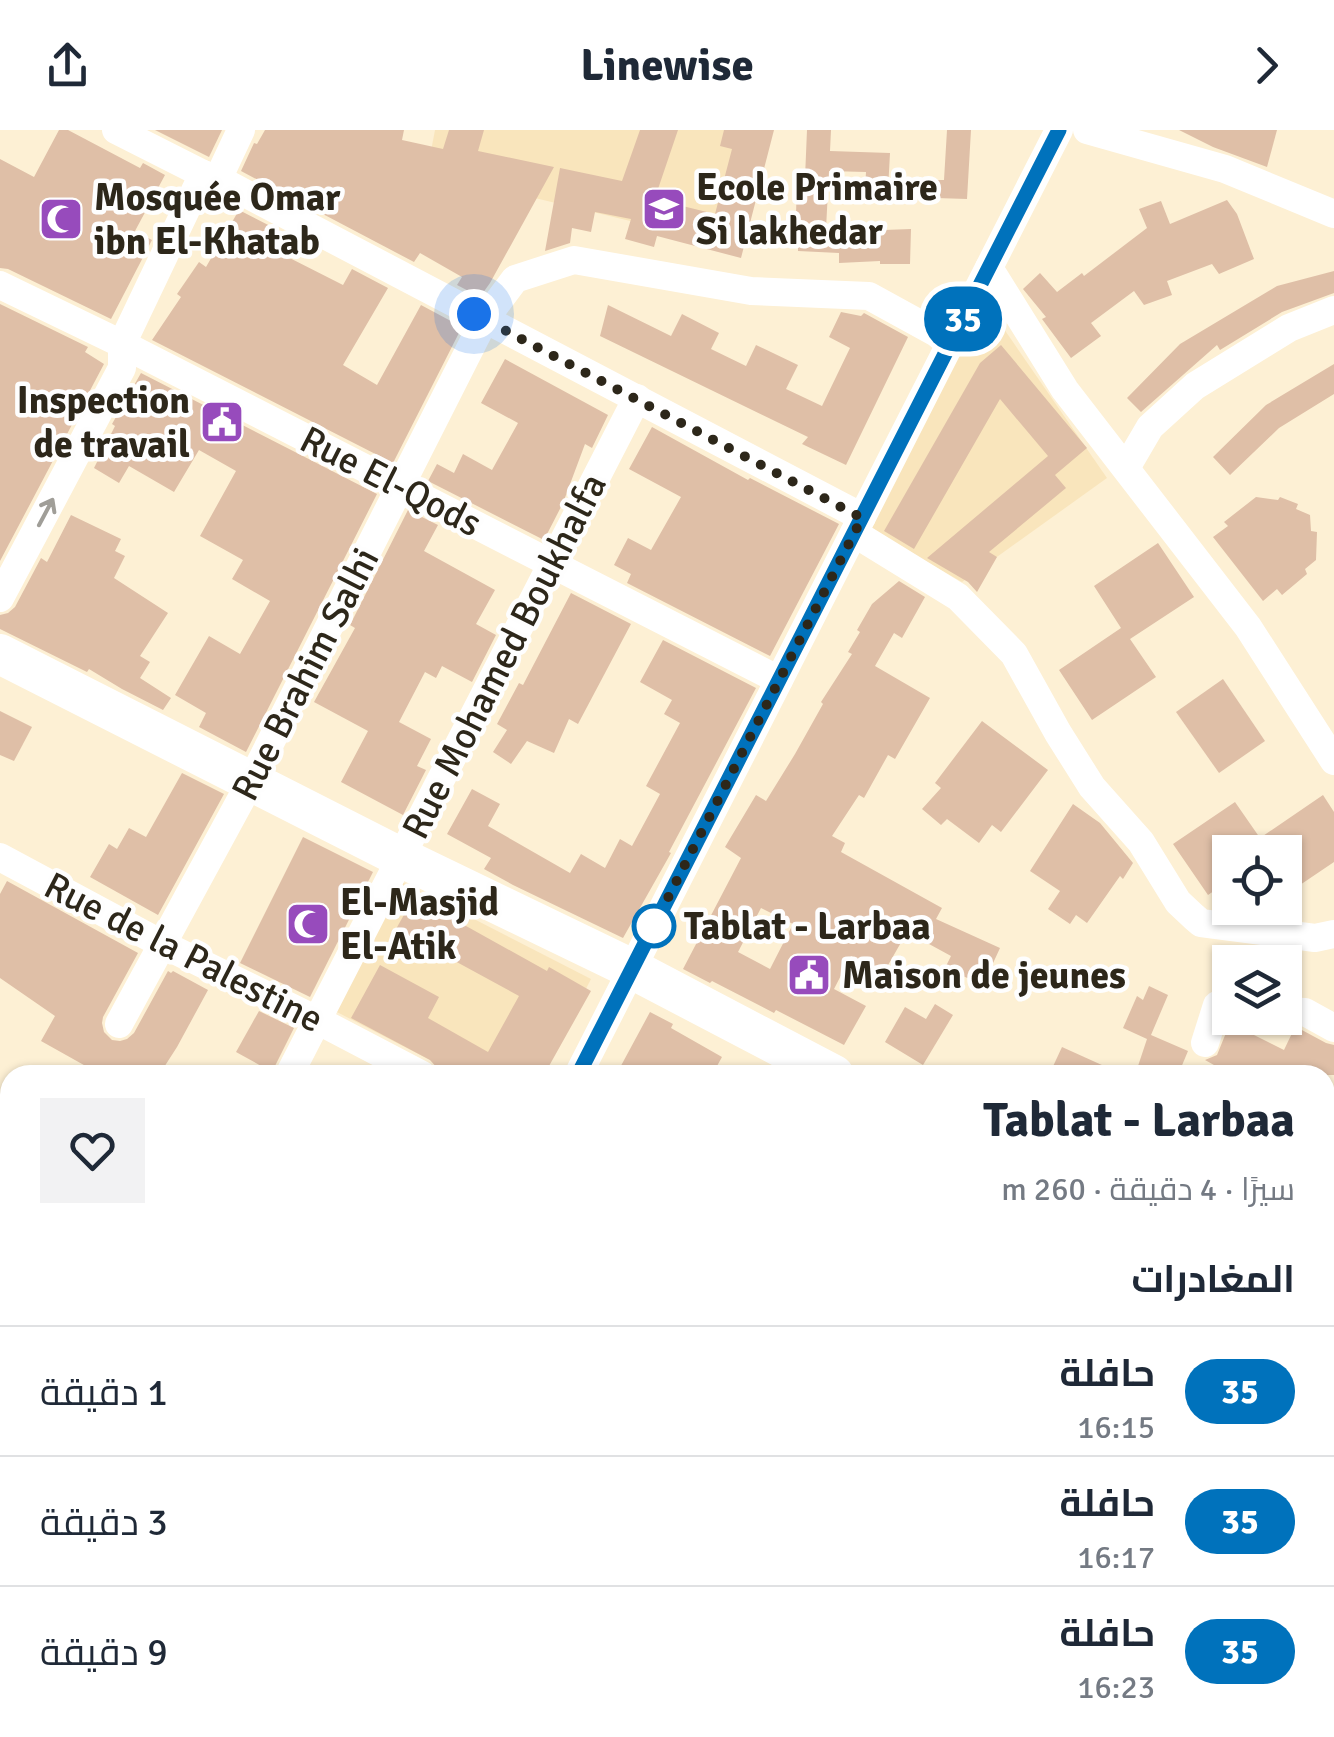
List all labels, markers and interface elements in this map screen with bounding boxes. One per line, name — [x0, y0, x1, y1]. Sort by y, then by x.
icon: share — [40, 38, 95, 93]
text: Linewise — [580, 38, 754, 93]
icon: forward — [1239, 38, 1294, 93]
place label: Ecole Primaire Si lakhedar — [696, 164, 938, 255]
place label: Mosquée Omar ibn El-Khatab — [94, 174, 341, 265]
school or university icon: Ecole Primaire Si lakhedar — [641, 186, 687, 232]
mosque icon: Mosquée Omar ibn El-Khatab — [38, 196, 84, 242]
line badge: 35 — [918, 286, 1008, 352]
your location — [449, 289, 499, 339]
text: 35 — [944, 298, 982, 341]
place label: Inspection de travail — [17, 377, 190, 468]
public building icon: Inspection de travail — [199, 399, 245, 445]
street label: Rue El-Qods — [292, 416, 489, 547]
street label: Rue Mohamed Boukhalfa — [392, 466, 617, 847]
one-way arrow — [37, 497, 56, 527]
street label: Rue Brahim Salhi — [221, 540, 389, 809]
map controls — [1212, 835, 1302, 1035]
button: locate — [1212, 835, 1302, 925]
street label: Rue de la Palestine — [37, 862, 331, 1043]
place label: El-Masjid El-Atik — [340, 879, 499, 970]
mosque icon: El-Masjid El-Atik — [285, 901, 331, 947]
place label: Tablat - Larbaa — [684, 903, 931, 950]
marker: Tablat - Larbaa — [633, 905, 675, 947]
button: layers — [1212, 945, 1302, 1035]
public building icon: Maison de jeunes — [786, 952, 832, 998]
place label: Maison de jeunes — [842, 952, 1126, 999]
text: Tablat - Larbaa — [983, 1091, 1295, 1150]
button: heart — [40, 1098, 145, 1203]
text: سيرًا · 4 دقيقة · 260 m — [1001, 1170, 1295, 1209]
text: المغادرات — [1132, 1256, 1295, 1303]
text: حافلة — [1059, 1350, 1155, 1397]
text: 1 دقيقة — [40, 1369, 168, 1416]
text: 35 — [1221, 1370, 1259, 1413]
text: 16:15 — [1077, 1408, 1155, 1447]
text: حافلة — [1059, 1480, 1155, 1527]
text: 3 دقيقة — [40, 1499, 168, 1546]
text: 35 — [1221, 1500, 1259, 1543]
text: 16:17 — [1077, 1538, 1155, 1577]
text: حافلة — [1059, 1610, 1155, 1657]
text: 9 دقيقة — [40, 1629, 168, 1676]
text: 35 — [1221, 1630, 1259, 1673]
text: 16:23 — [1077, 1668, 1155, 1707]

